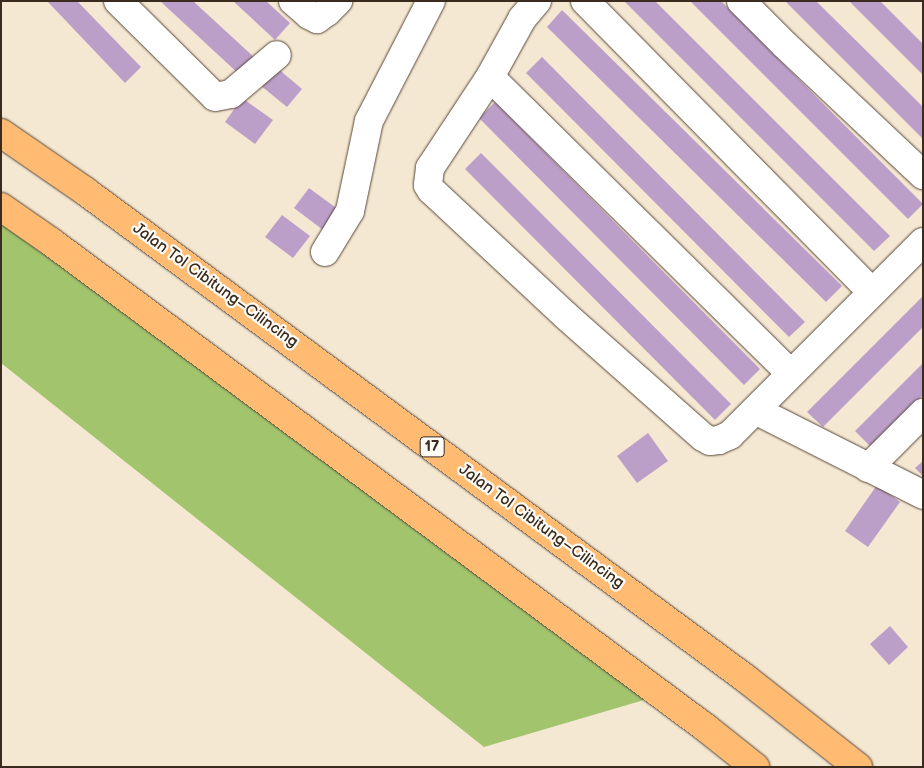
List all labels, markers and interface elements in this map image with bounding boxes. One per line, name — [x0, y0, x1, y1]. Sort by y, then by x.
street label: Jalan Tol Cibitung–Cilincing — [128, 219, 302, 353]
road number: 17 — [420, 434, 444, 460]
street label: Jalan Tol Cibitung–Cilincing — [454, 460, 628, 594]

